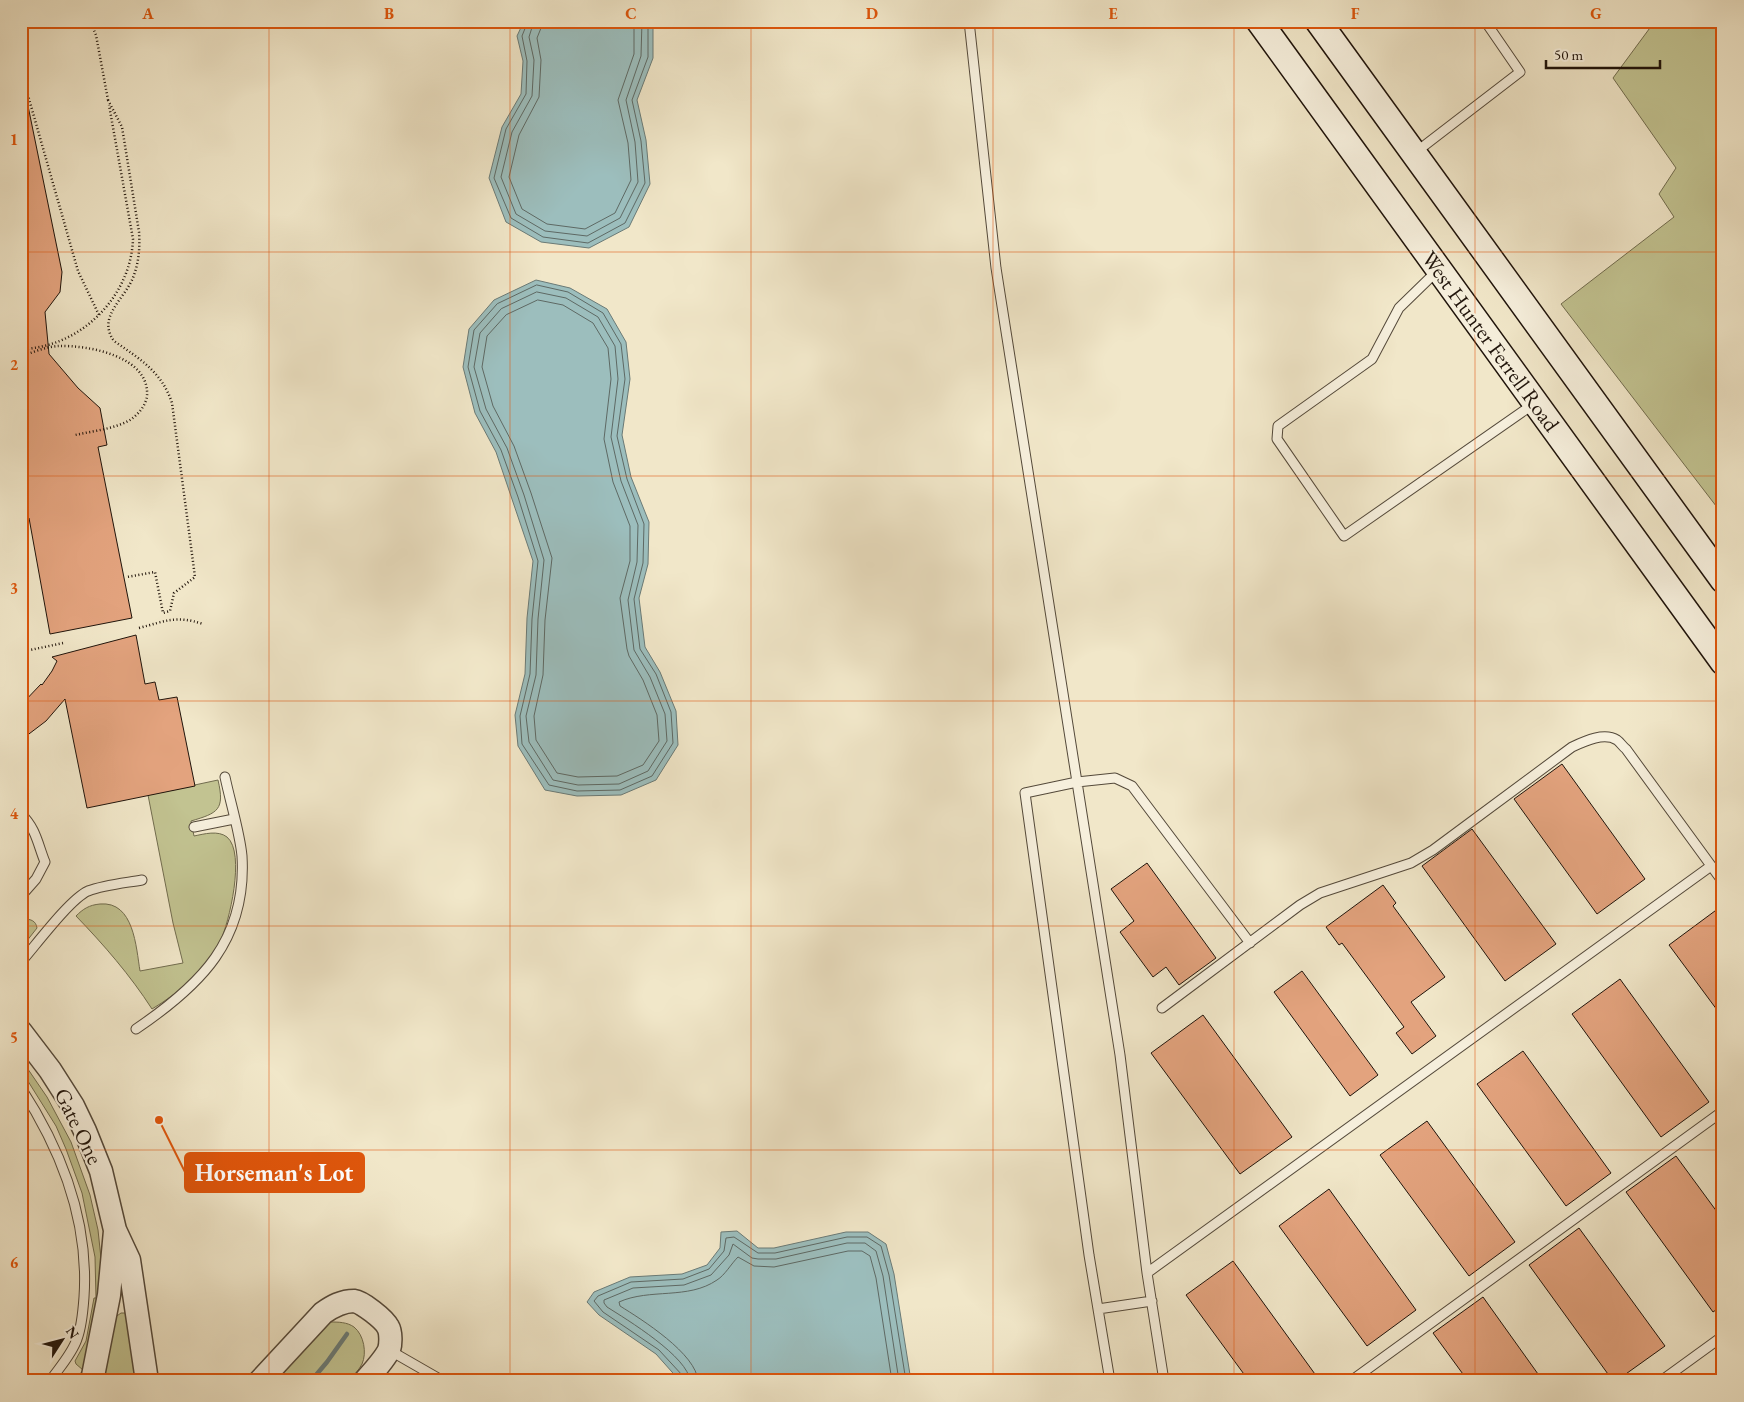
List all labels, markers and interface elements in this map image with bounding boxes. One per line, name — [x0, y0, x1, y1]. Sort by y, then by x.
text: A — [141, 3, 154, 24]
text: B — [384, 3, 394, 24]
text: C — [625, 3, 637, 24]
text: D — [866, 3, 878, 24]
text: E — [1108, 3, 1118, 24]
text: F — [1351, 3, 1360, 24]
text: G — [1590, 3, 1602, 24]
scale bar — [1546, 38, 1660, 70]
text: 50 m — [1554, 45, 1583, 64]
text: 1 — [10, 129, 18, 150]
street label: West Hunter Ferrell Road — [1415, 245, 1567, 438]
text: 2 — [10, 354, 19, 375]
text: 3 — [10, 578, 18, 599]
text: 4 — [10, 803, 19, 824]
text: 5 — [10, 1027, 18, 1048]
street label: Gate One — [48, 1083, 110, 1170]
callout: Horseman's Lot — [185, 1153, 364, 1192]
text: Horseman's Lot — [195, 1157, 353, 1188]
text: 6 — [10, 1252, 19, 1273]
north arrow — [38, 1314, 88, 1364]
text: N — [62, 1322, 84, 1343]

